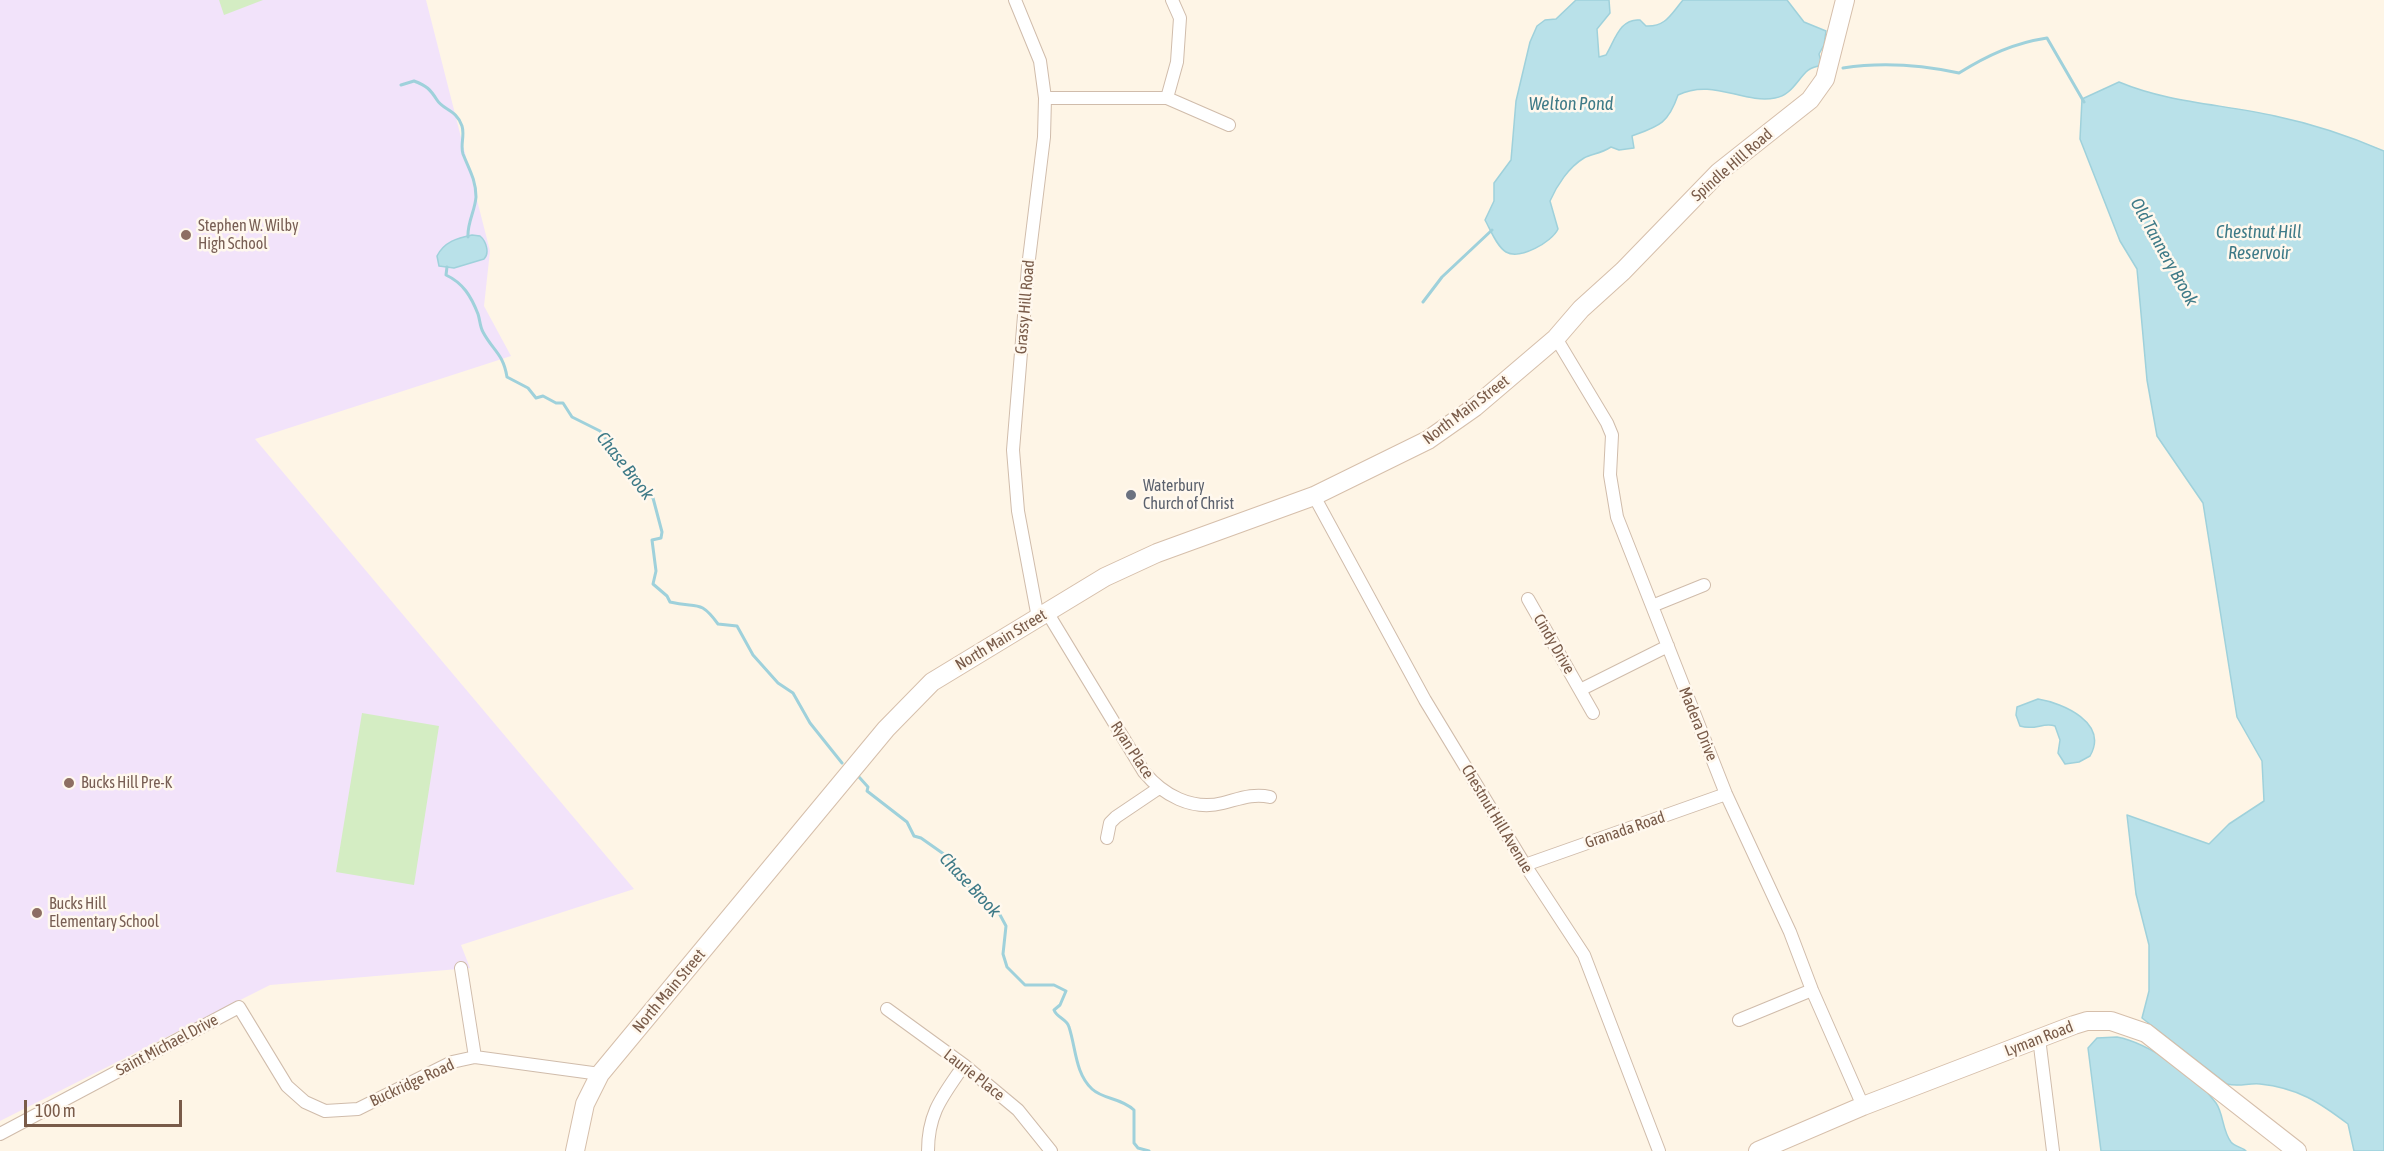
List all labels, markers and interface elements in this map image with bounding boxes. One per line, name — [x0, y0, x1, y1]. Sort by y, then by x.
water label: Welton Pond — [1529, 93, 1613, 115]
street label: Spindle Hill Road — [1688, 125, 1776, 205]
water label: Old Tannery Brook — [2125, 194, 2203, 310]
place label: Stephen W. Wilby High School — [198, 216, 299, 254]
water label: Chestnut Hill Reservoir — [2216, 221, 2302, 264]
marker: Stephen W. Wilby High School — [179, 228, 193, 242]
street label: Grassy Hill Road — [1011, 259, 1039, 355]
street label: North Main Street — [1419, 371, 1513, 449]
water label: Chase Brook — [592, 428, 658, 504]
place label: Waterbury Church of Christ — [1143, 476, 1234, 514]
marker: Waterbury Church of Christ — [1124, 488, 1138, 502]
street label: North Main Street — [952, 605, 1050, 675]
street label: Cindy Drive — [1529, 611, 1579, 677]
street label: Madera Drive — [1674, 684, 1722, 764]
street label: Ryan Place — [1106, 718, 1158, 782]
street label: Chestnut Hill Avenue — [1457, 761, 1537, 877]
place label: Bucks Hill Pre-K — [81, 773, 172, 793]
marker: Bucks Hill Pre-K — [62, 776, 76, 790]
street label: Granada Road — [1583, 807, 1667, 853]
water label: Chase Brook — [935, 848, 1005, 922]
place label: Bucks Hill Elementary School — [49, 894, 159, 932]
marker: Bucks Hill Elementary School — [30, 906, 44, 920]
street label: North Main Street — [629, 945, 709, 1037]
street label: Saint Michael Drive — [113, 1010, 221, 1080]
street label: Lyman Road — [2002, 1017, 2076, 1061]
street label: Laurie Place — [940, 1045, 1008, 1105]
street label: Buckridge Road — [367, 1055, 457, 1111]
scale bar — [27, 1088, 184, 1126]
text: 100 m — [35, 1100, 76, 1121]

